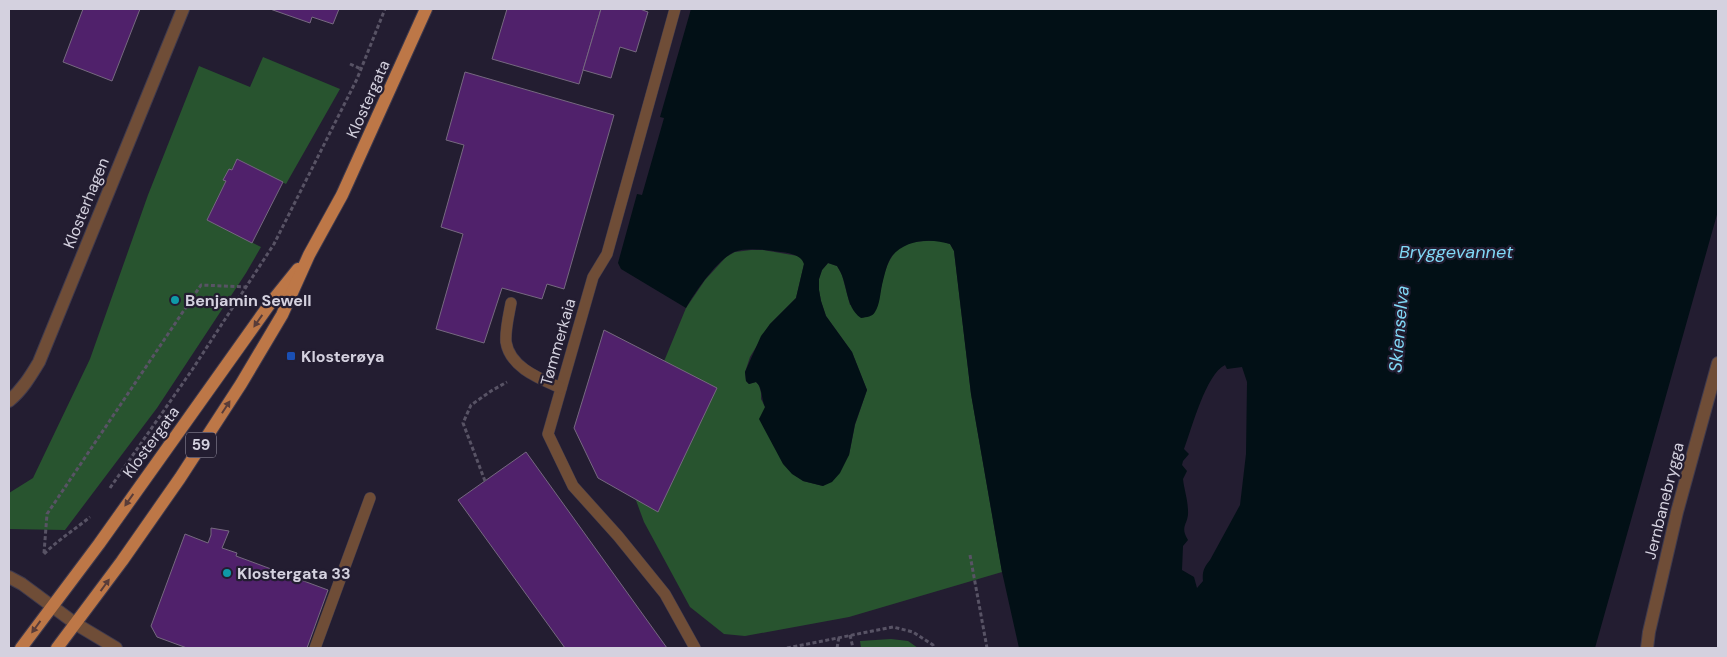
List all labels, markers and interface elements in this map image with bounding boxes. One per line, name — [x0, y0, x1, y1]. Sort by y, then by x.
street label: Klostergata — [341, 57, 395, 141]
street label: Klosterhagen — [58, 155, 114, 251]
water label: Bryggevannet — [1399, 240, 1514, 264]
water label: Skienselva — [1383, 284, 1415, 373]
place label: Benjamin Sewell — [185, 290, 312, 311]
marker: Benjamin Sewell — [169, 294, 181, 306]
street label: Tømmerkaia — [536, 296, 580, 388]
one-way arrow — [253, 314, 263, 328]
place label: Klosterøya — [301, 346, 384, 367]
marker: Klosterøya — [285, 350, 297, 362]
one-way arrow — [221, 400, 231, 414]
street label: Klostergata — [118, 402, 184, 482]
road number: 59 — [186, 432, 216, 458]
street label: Jernbanebrygga — [1639, 440, 1689, 562]
one-way arrow — [124, 493, 134, 507]
place label: Klostergata 33 — [237, 563, 351, 584]
marker: Klostergata 33 — [221, 567, 233, 579]
one-way arrow — [100, 578, 110, 592]
one-way arrow — [31, 620, 41, 634]

